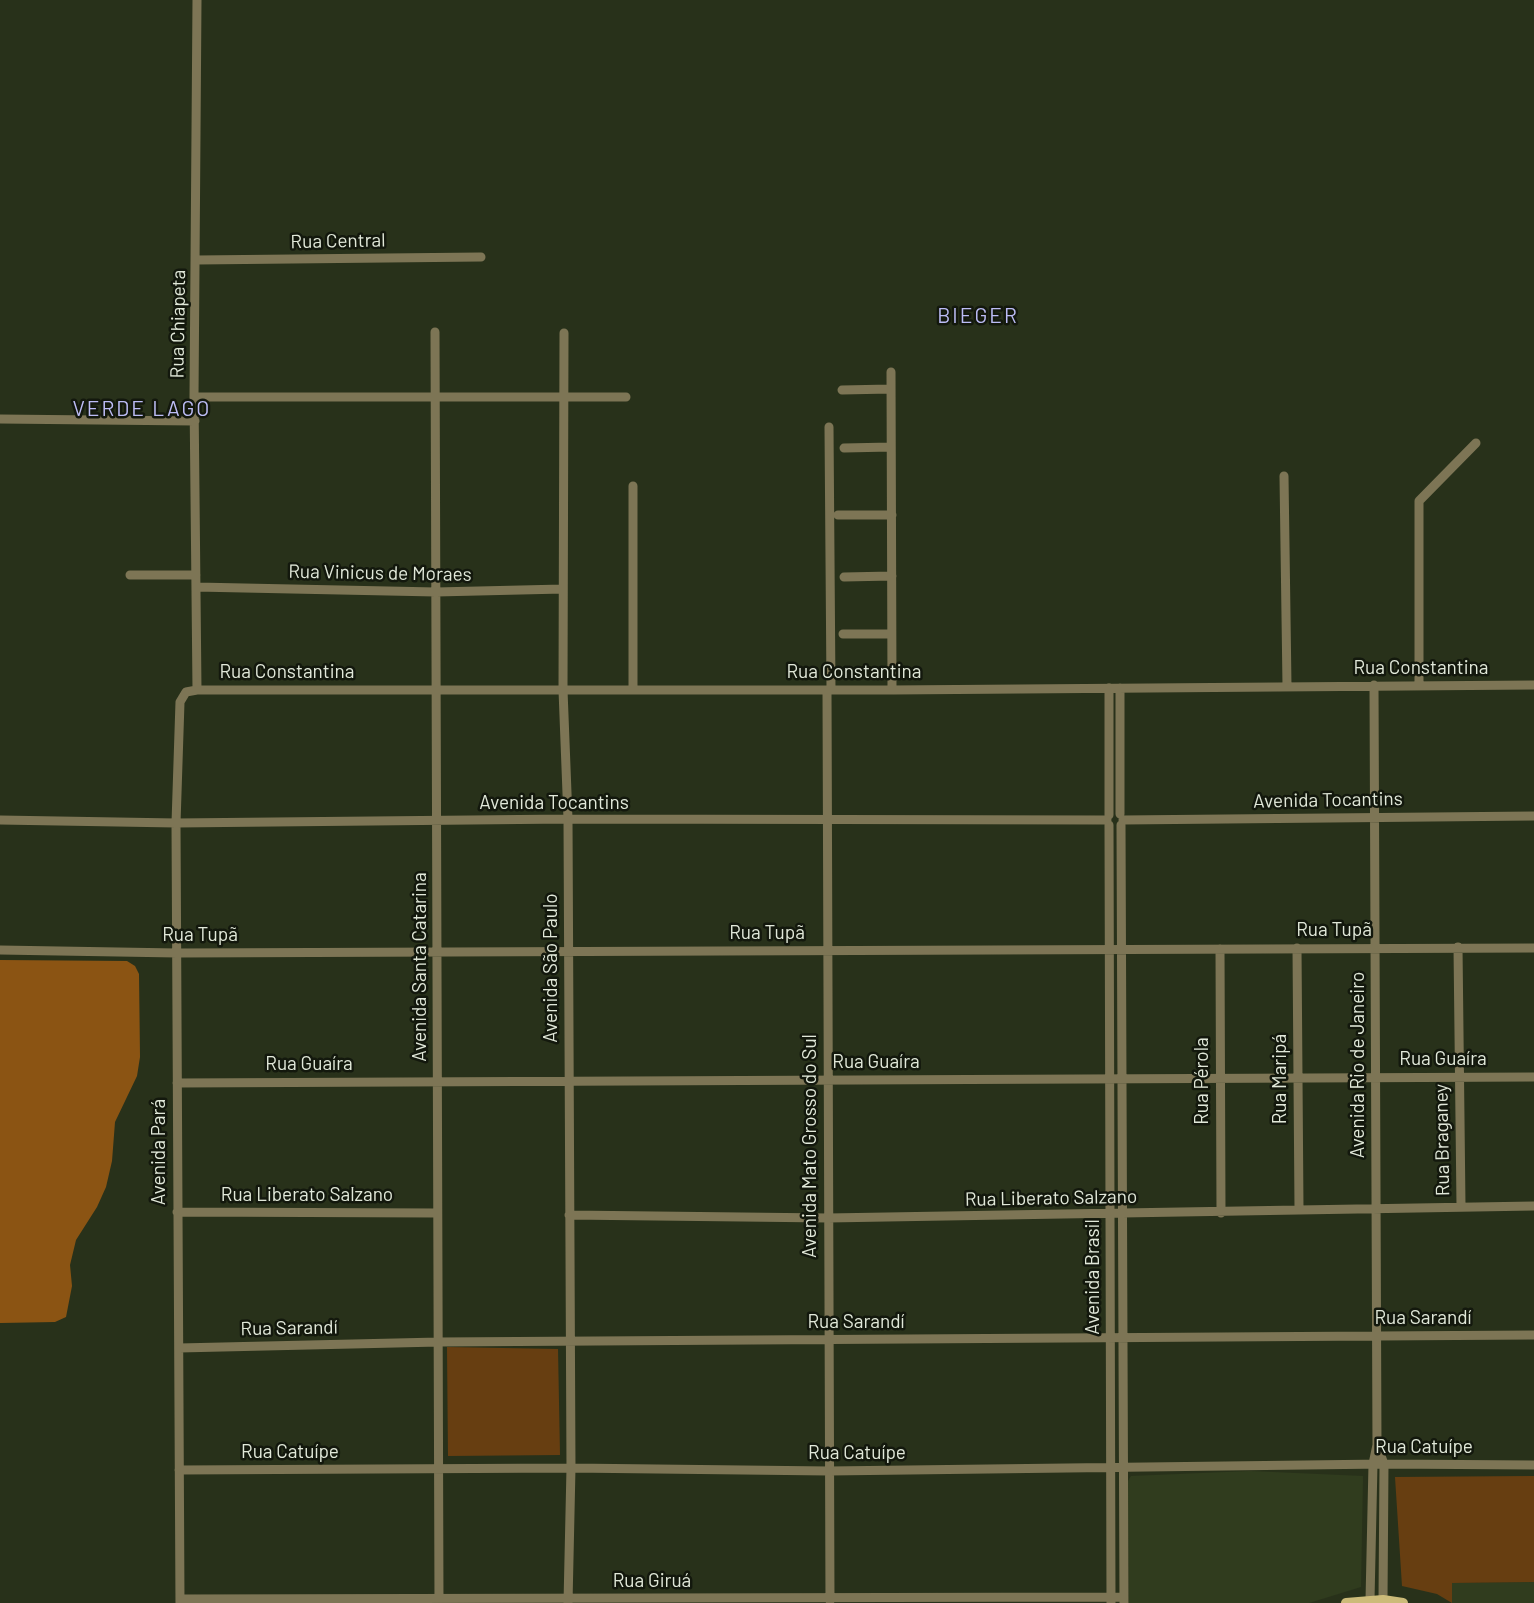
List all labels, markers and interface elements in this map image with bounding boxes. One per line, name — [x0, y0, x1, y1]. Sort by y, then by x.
street label: Rua Central — [290, 229, 386, 253]
street label: Rua Chiapeta — [166, 269, 190, 379]
district label: BIEGER — [938, 303, 1018, 329]
district label: VERDE LAGO — [74, 396, 210, 422]
street label: Rua Vinicus de Moraes — [288, 560, 472, 586]
street label: Rua Constantina — [1353, 657, 1489, 679]
street label: Rua Constantina — [219, 661, 355, 683]
street label: Rua Constantina — [786, 661, 922, 683]
street label: Avenida Tocantins — [1253, 787, 1403, 813]
street label: Avenida Tocantins — [479, 792, 629, 814]
street label: Avenida Santa Catarina — [409, 872, 431, 1062]
street label: Avenida São Paulo — [540, 893, 562, 1043]
street label: Rua Tupã — [1296, 919, 1372, 941]
street label: Rua Tupã — [729, 922, 805, 944]
street label: Rua Tupã — [162, 924, 238, 946]
street label: Avenida Rio de Janeiro — [1347, 972, 1369, 1158]
street label: Avenida Mato Grosso do Sul — [799, 1034, 821, 1258]
street label: Rua Maripá — [1269, 1034, 1291, 1124]
street label: Rua Pérola — [1191, 1037, 1213, 1125]
street label: Rua Guaíra — [1399, 1048, 1487, 1070]
street label: Rua Guaíra — [832, 1051, 920, 1073]
street label: Rua Guaíra — [265, 1053, 353, 1075]
street label: Rua Braganey — [1430, 1084, 1454, 1196]
street label: Avenida Pará — [148, 1099, 170, 1205]
street label: Rua Liberato Salzano — [221, 1184, 393, 1206]
street label: Rua Liberato Salzano — [965, 1185, 1137, 1211]
street label: Avenida Brasil — [1082, 1219, 1104, 1335]
street label: Rua Sarandí — [1374, 1307, 1472, 1329]
street label: Rua Sarandí — [807, 1311, 905, 1333]
street label: Rua Sarandí — [240, 1316, 338, 1340]
street label: Rua Catuípe — [1375, 1436, 1473, 1458]
street label: Rua Catuípe — [241, 1441, 339, 1463]
street label: Rua Catuípe — [808, 1442, 906, 1464]
street label: Rua Giruá — [613, 1570, 691, 1592]

